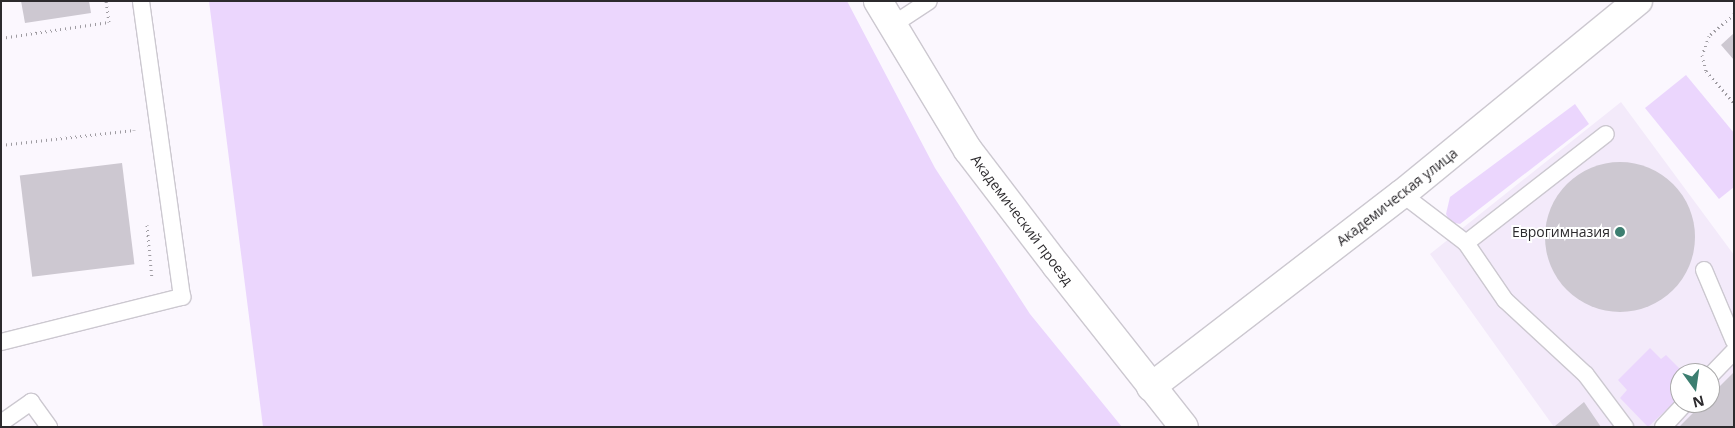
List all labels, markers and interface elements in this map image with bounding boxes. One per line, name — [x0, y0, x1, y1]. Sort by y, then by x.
street label: Академическая улица — [1333, 145, 1461, 249]
street label: Академический проезд — [967, 151, 1077, 289]
place label: Еврогимназия — [1512, 224, 1610, 240]
marker: Еврогимназия — [1614, 226, 1626, 238]
north arrow — [1670, 363, 1720, 413]
text: N — [1691, 391, 1706, 413]

